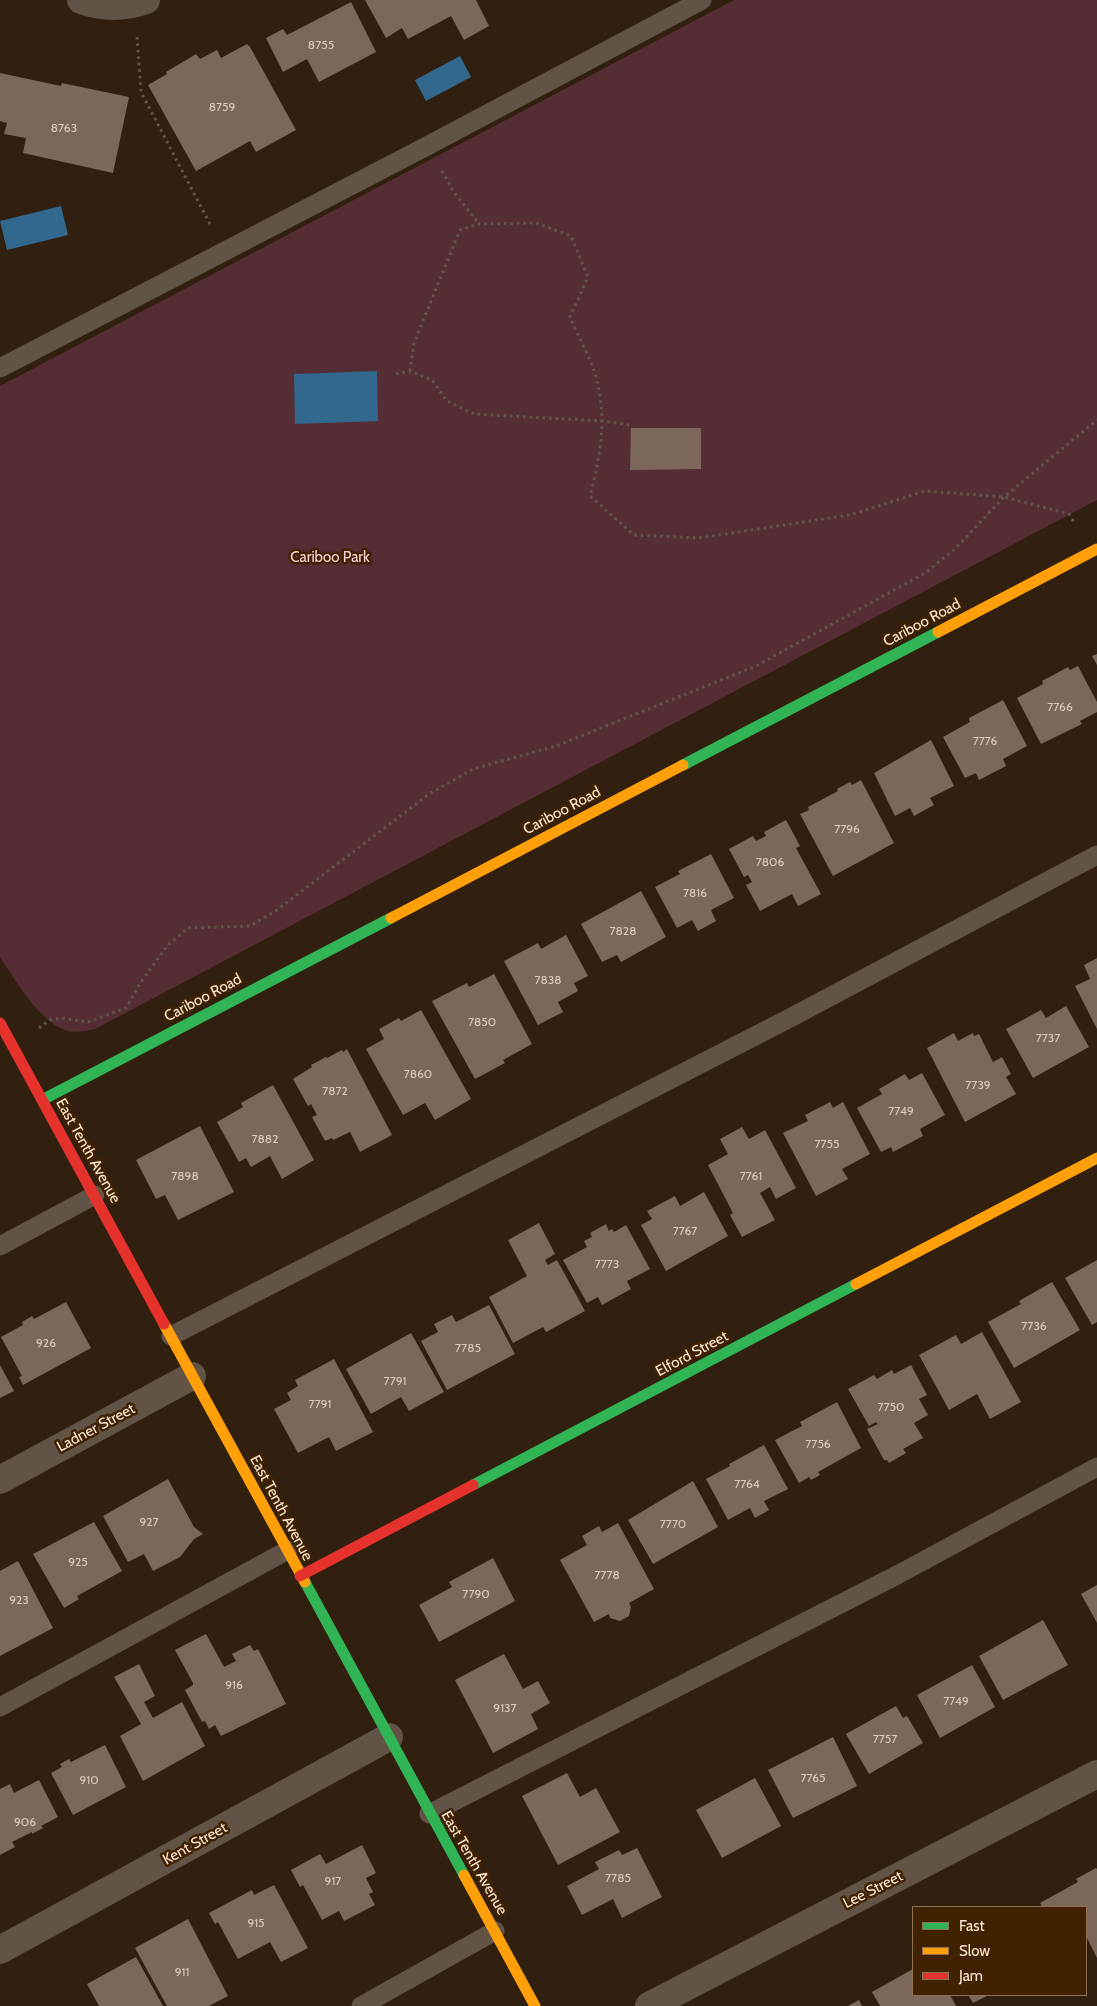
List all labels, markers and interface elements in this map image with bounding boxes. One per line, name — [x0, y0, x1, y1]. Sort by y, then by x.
house number: 8755 — [308, 38, 334, 52]
house number: 8759 — [209, 100, 235, 114]
house number: 8763 — [51, 121, 77, 135]
park label: Cariboo Park — [290, 549, 370, 567]
street label: Cariboo Road — [880, 595, 964, 651]
house number: 7766 — [1047, 700, 1073, 714]
house number: 7776 — [973, 734, 997, 748]
street label: Cariboo Road — [520, 783, 604, 839]
house number: 7796 — [834, 822, 860, 836]
house number: 7806 — [756, 855, 784, 869]
house number: 7816 — [683, 886, 707, 900]
house number: 7828 — [610, 924, 636, 938]
street label: Cariboo Road — [161, 970, 245, 1026]
house number: 7838 — [534, 973, 562, 987]
house number: 7850 — [468, 1015, 496, 1029]
house number: 7737 — [1036, 1031, 1060, 1045]
house number: 7860 — [404, 1067, 432, 1081]
house number: 7739 — [965, 1078, 991, 1092]
house number: 7872 — [322, 1084, 348, 1098]
street label: East Tenth Avenue — [52, 1095, 124, 1207]
house number: 7749 — [888, 1104, 914, 1118]
house number: 7882 — [252, 1132, 278, 1146]
house number: 7755 — [814, 1137, 840, 1151]
house number: 7898 — [171, 1169, 199, 1183]
house number: 7761 — [740, 1169, 762, 1183]
house number: 7767 — [673, 1224, 697, 1238]
house number: 7773 — [595, 1257, 619, 1271]
house number: 7736 — [1021, 1319, 1047, 1333]
street label: Elford Street — [653, 1327, 731, 1381]
house number: 926 — [36, 1336, 56, 1350]
house number: 7785 — [455, 1341, 481, 1355]
house number: 7791 — [384, 1374, 406, 1388]
house number: 7791 — [309, 1397, 331, 1411]
street label: Ladner Street — [54, 1400, 138, 1456]
house number: 7750 — [878, 1400, 904, 1414]
house number: 7756 — [805, 1437, 831, 1451]
street label: East Tenth Avenue — [246, 1452, 316, 1564]
house number: 7764 — [734, 1477, 760, 1491]
house number: 927 — [139, 1515, 159, 1529]
house number: 7770 — [660, 1517, 686, 1531]
house number: 925 — [68, 1555, 88, 1569]
house number: 7778 — [594, 1568, 620, 1582]
house number: 7790 — [462, 1587, 490, 1601]
house number: 923 — [9, 1593, 29, 1607]
house number: 916 — [225, 1678, 243, 1692]
house number: 7749 — [943, 1694, 969, 1708]
house number: 9137 — [493, 1701, 517, 1715]
house number: 7757 — [873, 1732, 897, 1746]
house number: 7765 — [800, 1771, 826, 1785]
house number: 910 — [79, 1773, 99, 1787]
street label: East Tenth Avenue — [437, 1808, 511, 1918]
house number: 906 — [14, 1815, 36, 1829]
street label: Kent Street — [160, 1819, 230, 1869]
street label: Lee Street — [840, 1867, 906, 1913]
house number: 7785 — [605, 1871, 631, 1885]
house number: 917 — [325, 1874, 341, 1888]
legend — [912, 1906, 1087, 1996]
house number: 915 — [247, 1916, 265, 1930]
text: Fast — [959, 1917, 984, 1935]
text: Slow — [959, 1942, 990, 1960]
house number: 911 — [175, 1965, 189, 1979]
text: Jam — [959, 1967, 983, 1985]

